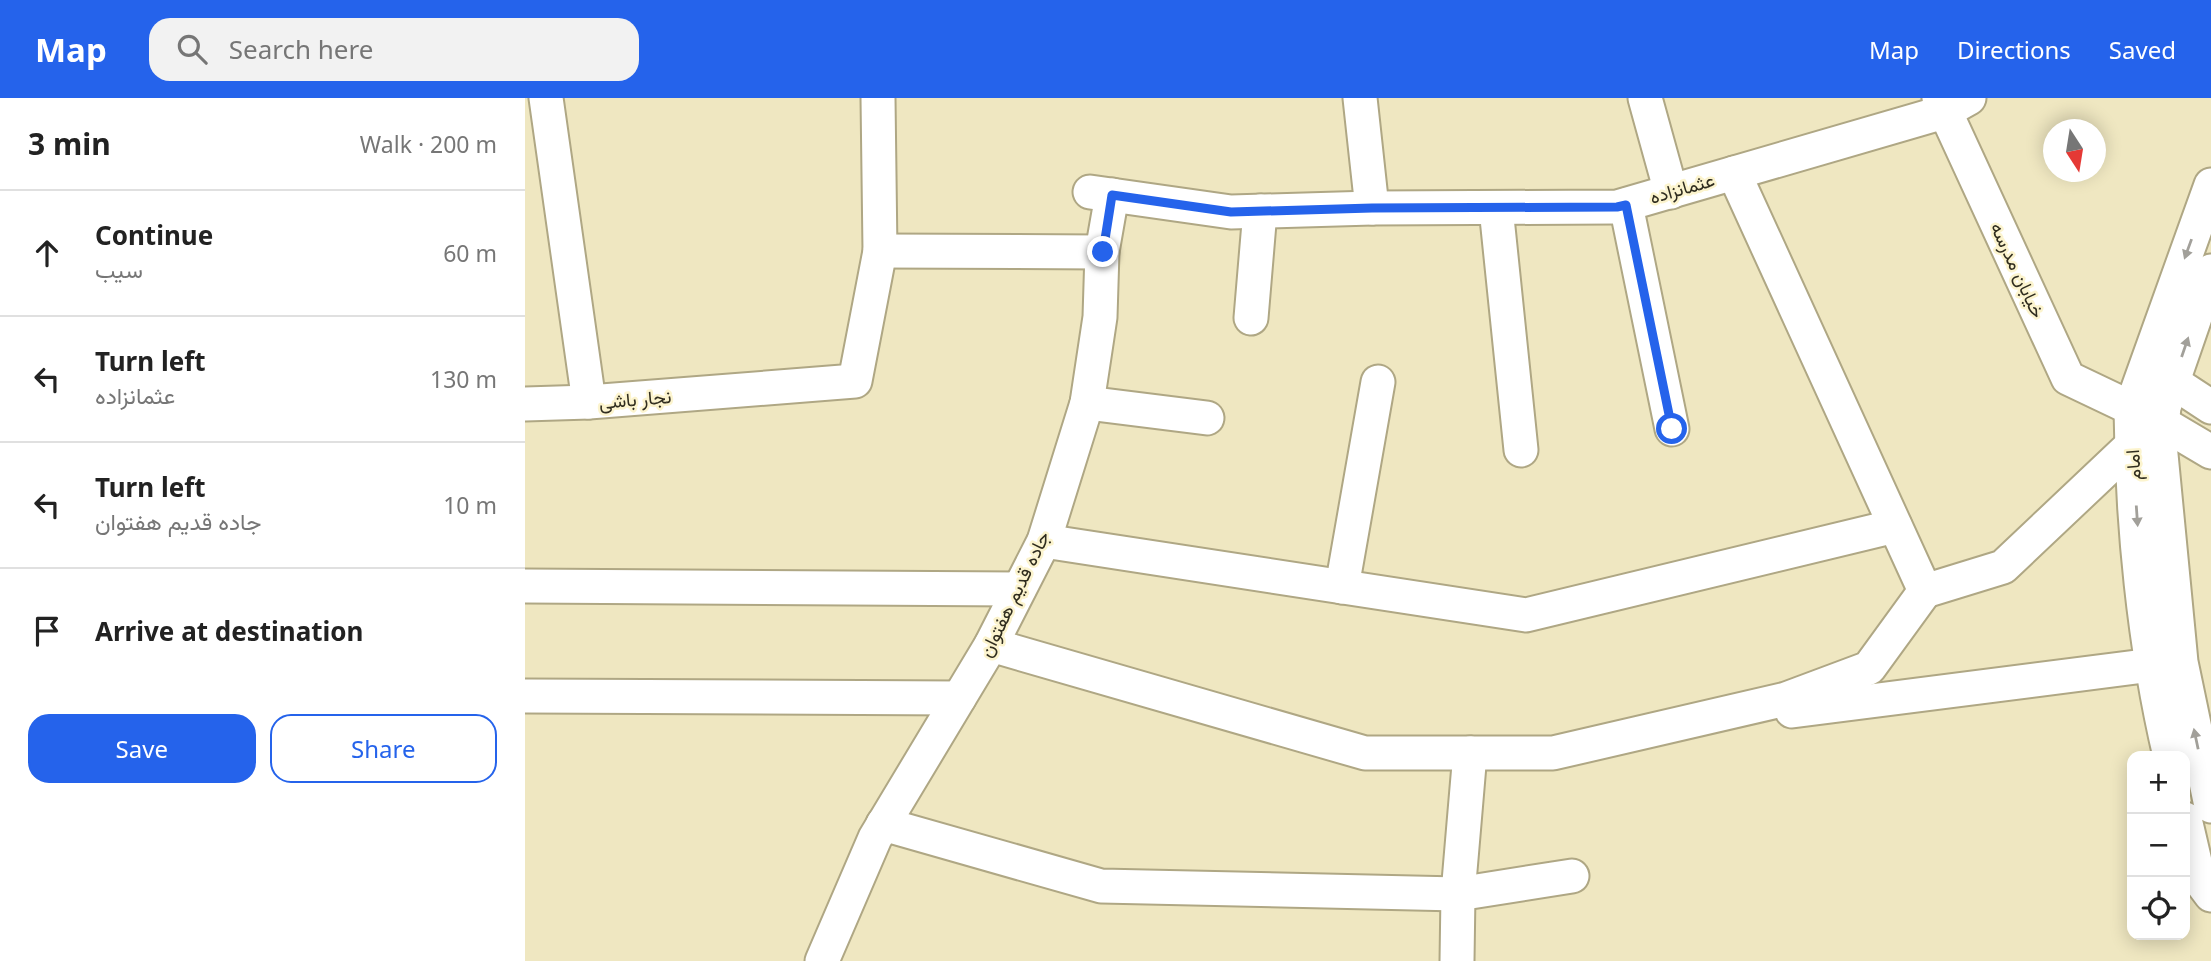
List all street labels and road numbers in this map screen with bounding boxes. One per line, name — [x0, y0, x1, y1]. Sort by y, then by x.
street label: عثمانزاده — [1647, 166, 1717, 210]
street label: خیابان مدرسه — [1984, 218, 2052, 322]
street label: نجار باشی — [598, 383, 672, 415]
street label: امام — [2119, 449, 2147, 481]
street label: جاده قدیم هفتوان — [972, 527, 1056, 661]

